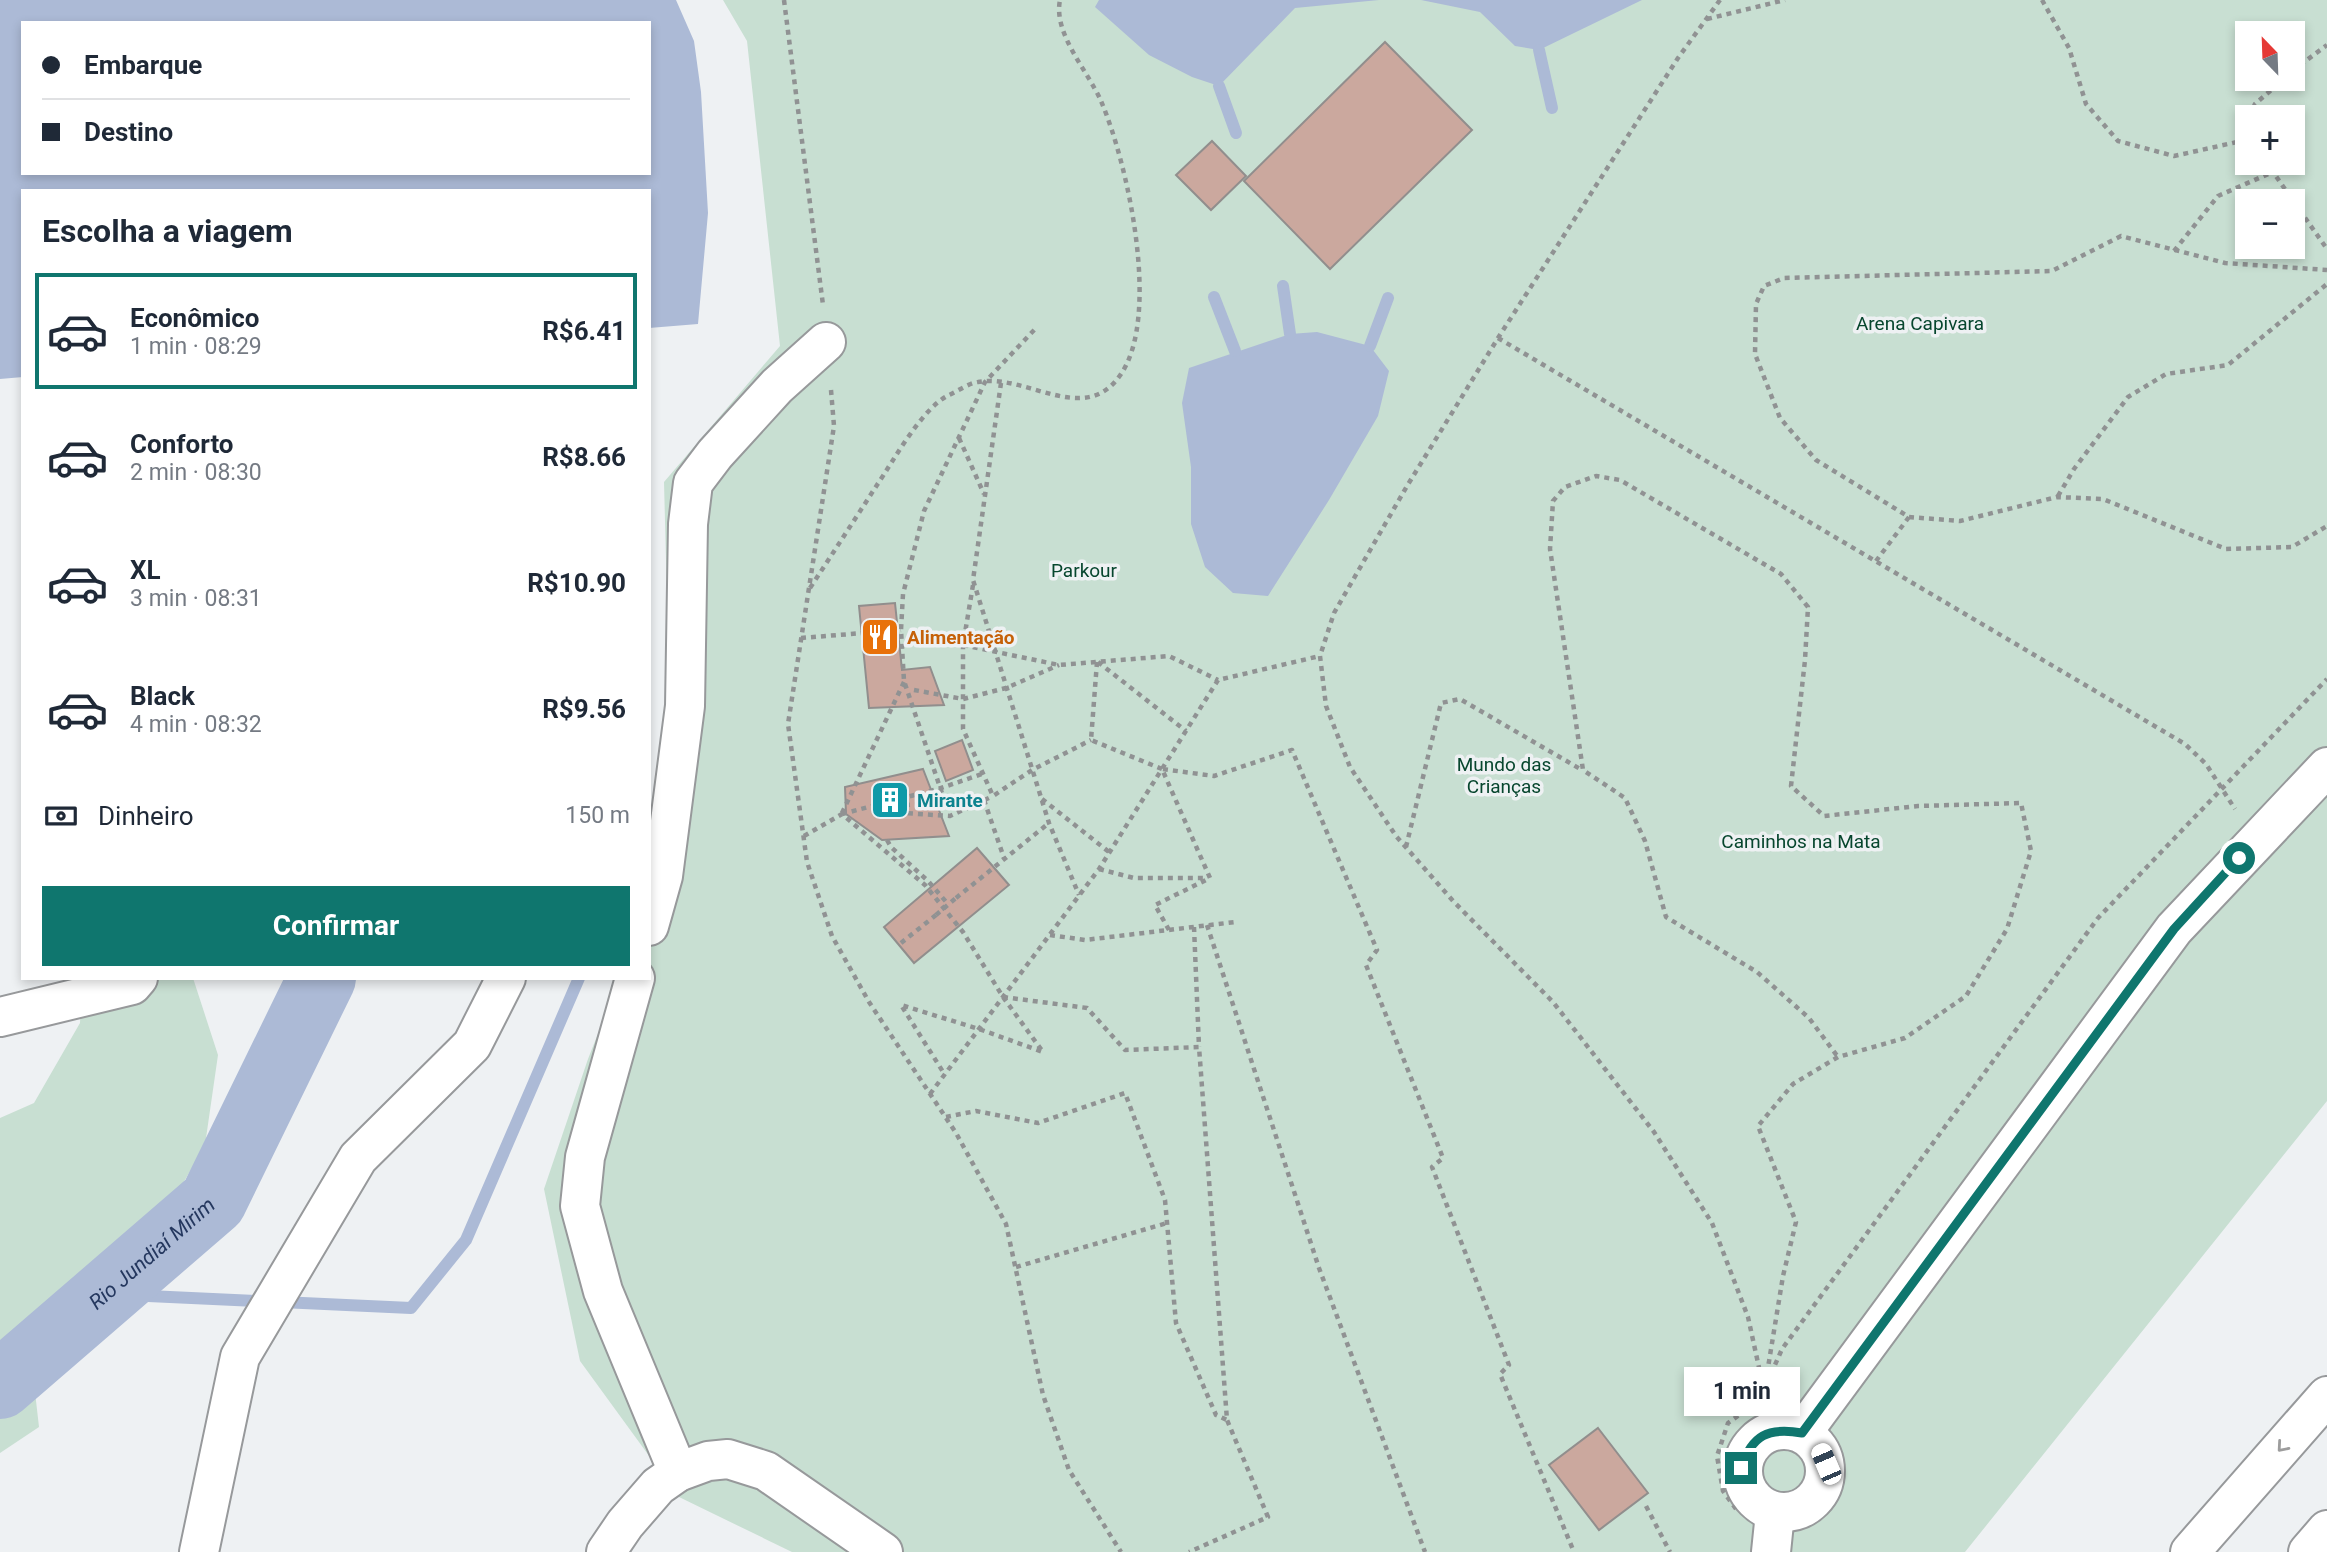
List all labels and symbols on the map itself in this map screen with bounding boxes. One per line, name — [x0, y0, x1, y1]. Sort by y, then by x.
north arrow — [2235, 21, 2305, 91]
park label: Arena Capivara — [1856, 312, 1984, 335]
park label: Parkour — [1051, 559, 1118, 582]
restaurant icon: Alimentação — [859, 616, 901, 658]
place label: Alimentação — [907, 626, 1015, 649]
park label: Mundo das Crianças — [1457, 753, 1551, 798]
building icon: Mirante — [869, 779, 911, 821]
place label: Mirante — [917, 789, 983, 812]
park label: Caminhos na Mata — [1721, 830, 1881, 853]
route start — [2223, 842, 2255, 874]
water label: Rio Jundiaí Mirim — [84, 1193, 220, 1314]
callout: 1 min — [1683, 1366, 1799, 1416]
one-way arrow — [2278, 1439, 2290, 1452]
car — [1809, 1441, 1844, 1487]
route end — [1725, 1452, 1757, 1484]

